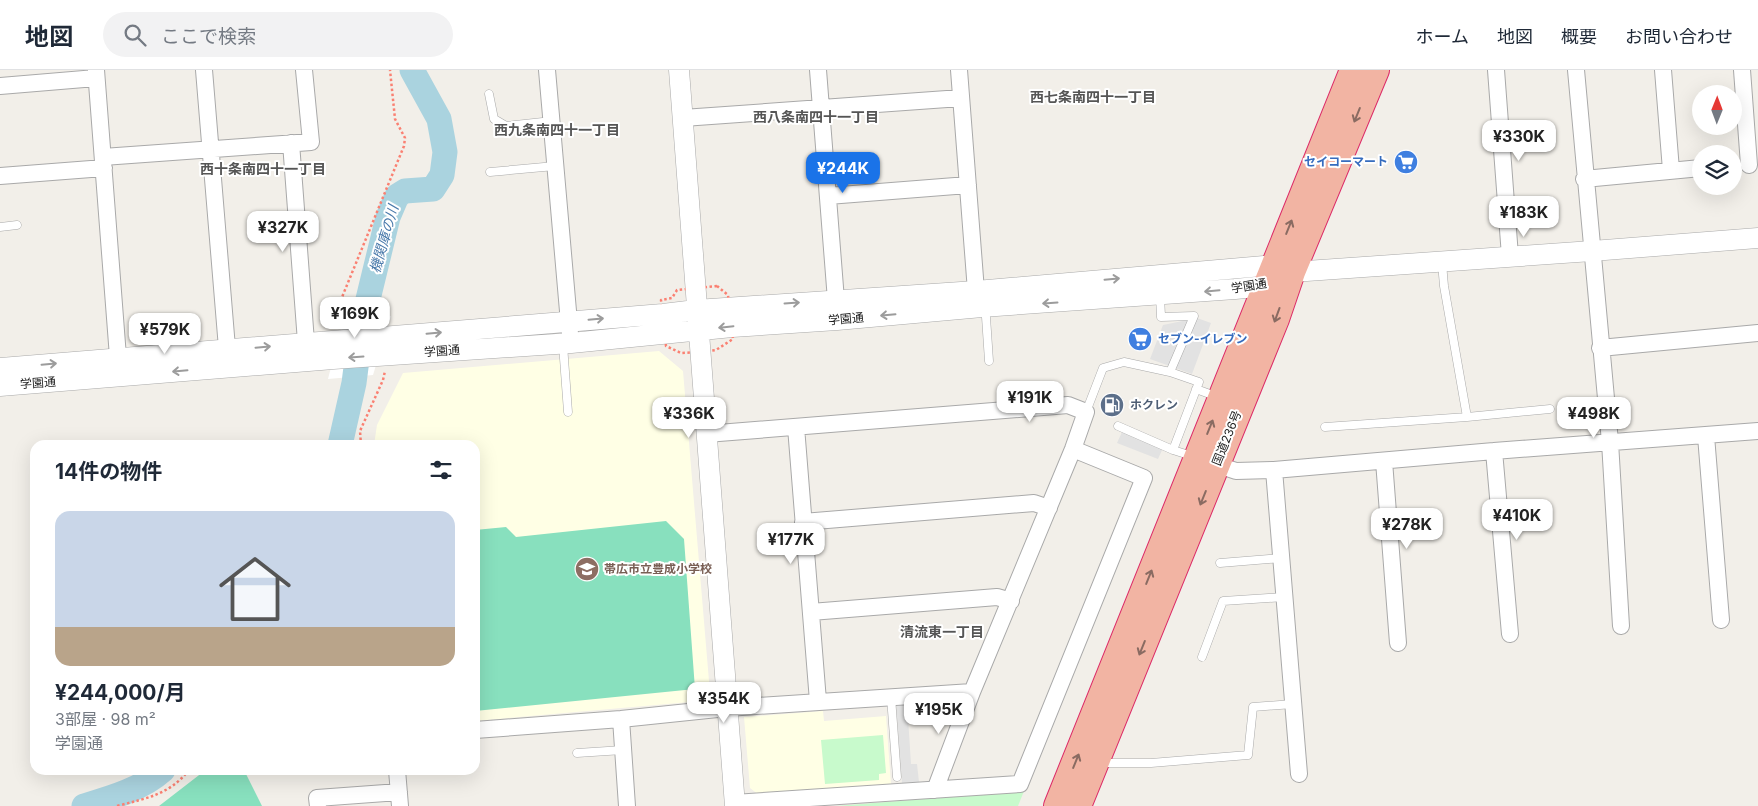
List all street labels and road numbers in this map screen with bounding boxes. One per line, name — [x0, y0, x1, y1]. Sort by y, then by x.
street label: 学園通 — [1230, 275, 1268, 296]
street label: 学園通 — [827, 309, 865, 328]
street label: 学園通 — [423, 342, 460, 359]
street label: 学園通 — [19, 374, 56, 391]
street label: 国道236号 — [1209, 408, 1244, 468]

